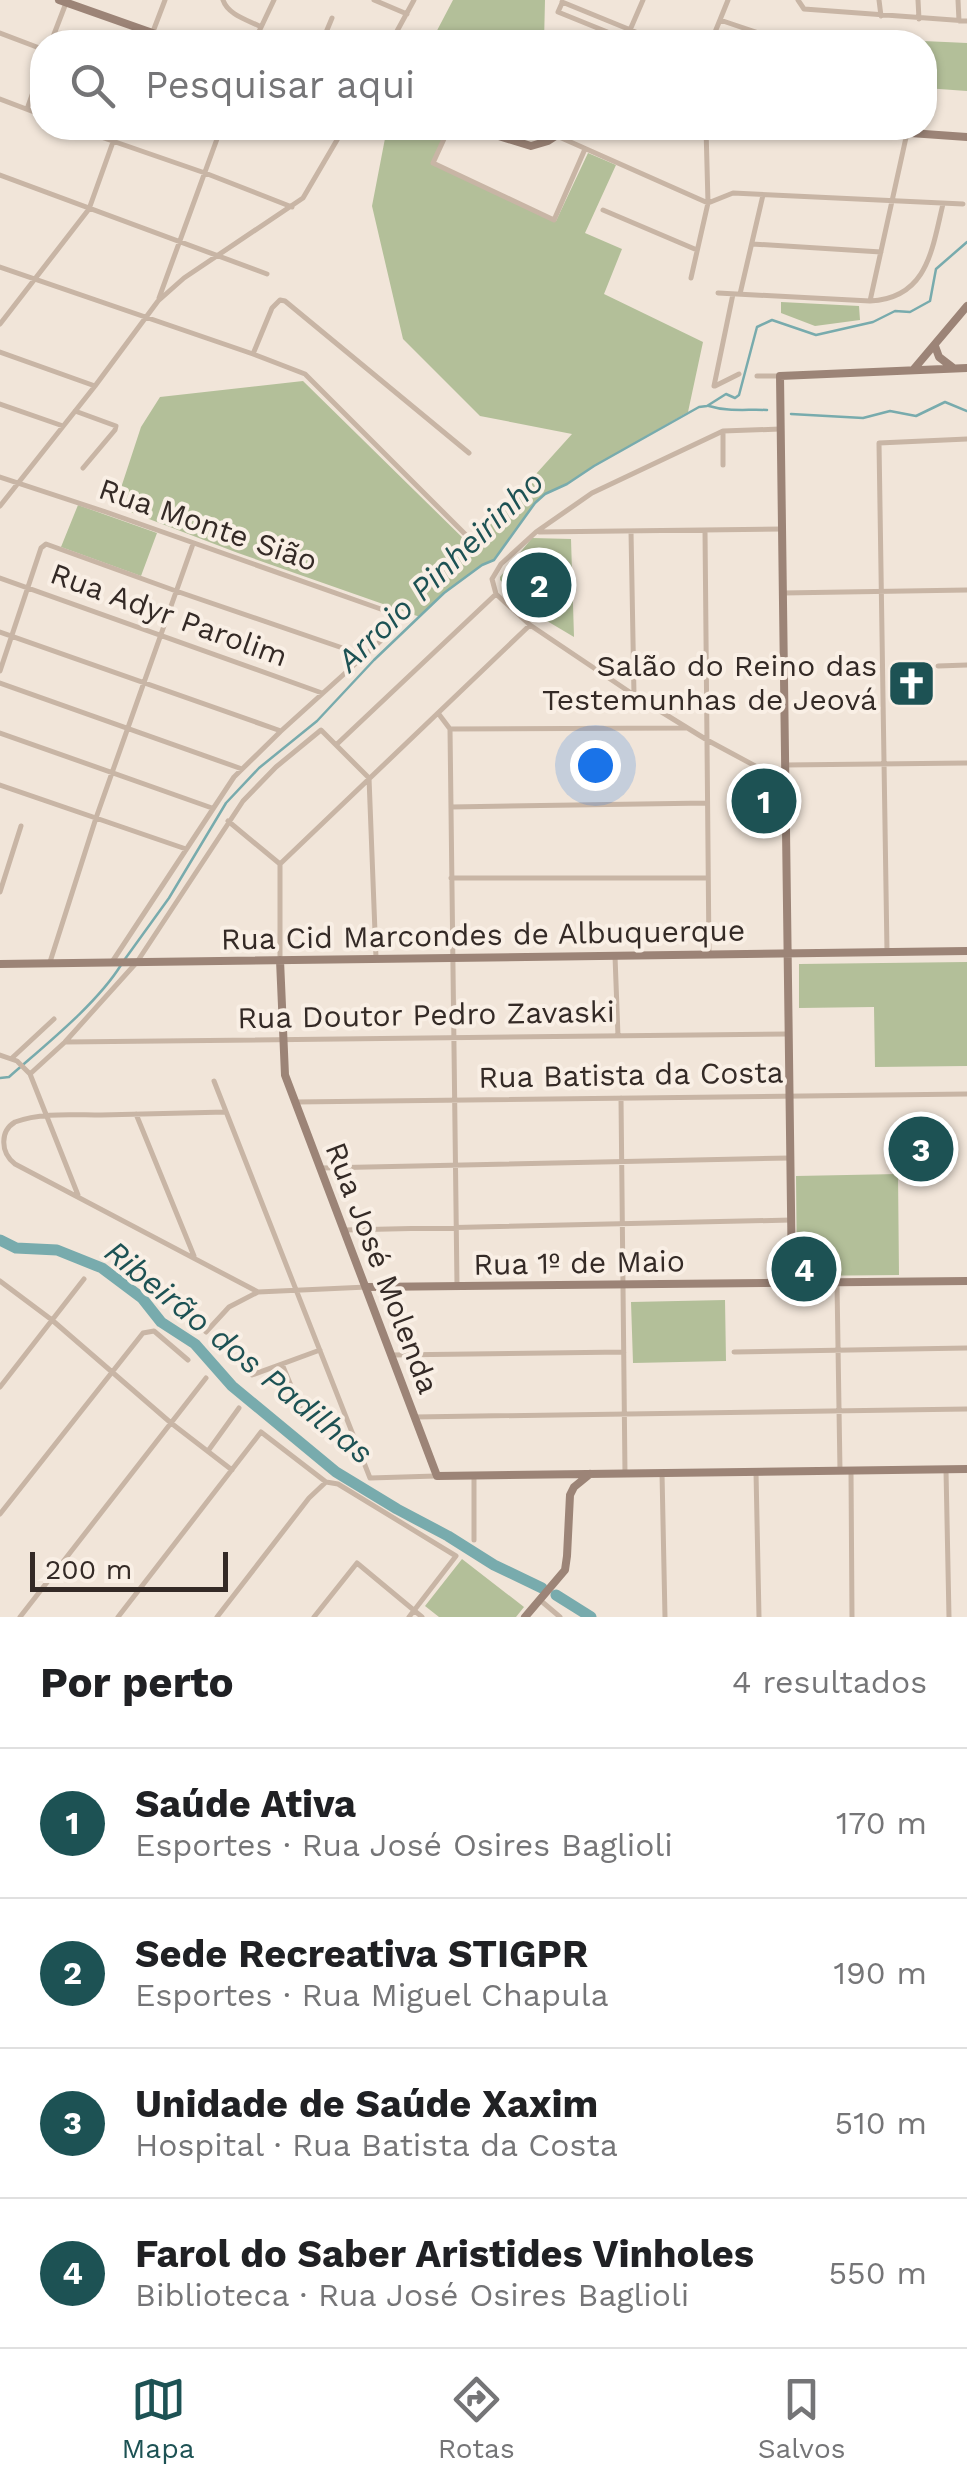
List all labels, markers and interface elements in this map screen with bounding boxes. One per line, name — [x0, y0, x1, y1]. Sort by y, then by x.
search box — [30, 30, 937, 140]
icon: search — [65, 58, 120, 113]
text: Pesquisar aqui — [145, 63, 415, 107]
water label: Arroio Pinheirinho — [327, 463, 551, 681]
street label: Rua Monte Sião — [94, 471, 322, 578]
pin: 2 — [506, 548, 572, 622]
street label: Rua Adyr Parolim — [46, 555, 293, 674]
place label: Salão do Reino das Testemunhas de Jeová — [542, 648, 877, 717]
church icon: Salão do Reino das Testemunhas de Jeová — [886, 657, 938, 709]
your location — [570, 740, 621, 791]
pin: 1 — [732, 764, 796, 838]
street label: Rua Cid Marcondes de Albuquerque — [221, 912, 745, 957]
street label: Rua Doutor Pedro Zavaski — [237, 994, 615, 1035]
street label: Rua Batista da Costa — [478, 1054, 784, 1095]
pin: 3 — [888, 1112, 954, 1186]
street label: Rua José Molenda — [318, 1137, 447, 1398]
water label: Ribeirão dos Padilhas — [97, 1232, 381, 1472]
pin: 4 — [772, 1232, 836, 1306]
street label: Rua 1º de Maio — [473, 1243, 685, 1282]
scale bar — [30, 1547, 228, 1592]
text: 200 m — [45, 1553, 132, 1586]
text: Por perto — [40, 1658, 234, 1707]
text: 4 resultados — [732, 1663, 927, 1701]
text: Saúde Ativa — [135, 1782, 356, 1826]
text: 1 — [66, 1804, 79, 1842]
text: 170 m — [836, 1804, 927, 1842]
text: Esportes · Rua José Osires Baglioli — [135, 1826, 673, 1864]
text: Sede Recreativa STIGPR — [135, 1932, 588, 1976]
text: 2 — [63, 1954, 82, 1992]
text: 190 m — [833, 1954, 927, 1992]
text: Esportes · Rua Miguel Chapula — [135, 1976, 609, 2014]
text: Unidade de Saúde Xaxim — [135, 2082, 598, 2126]
text: 3 — [63, 2104, 82, 2142]
text: 510 m — [835, 2104, 927, 2142]
text: Hospital · Rua Batista da Costa — [135, 2126, 618, 2164]
text: Farol do Saber Aristides Vinholes — [135, 2232, 754, 2276]
text: 4 — [62, 2254, 83, 2292]
text: 550 m — [828, 2254, 927, 2292]
text: Biblioteca · Rua José Osires Baglioli — [135, 2276, 689, 2314]
tab: Mapa — [122, 2372, 195, 2465]
tab: Rotas — [438, 2372, 515, 2465]
tab: Salvos — [758, 2372, 845, 2465]

